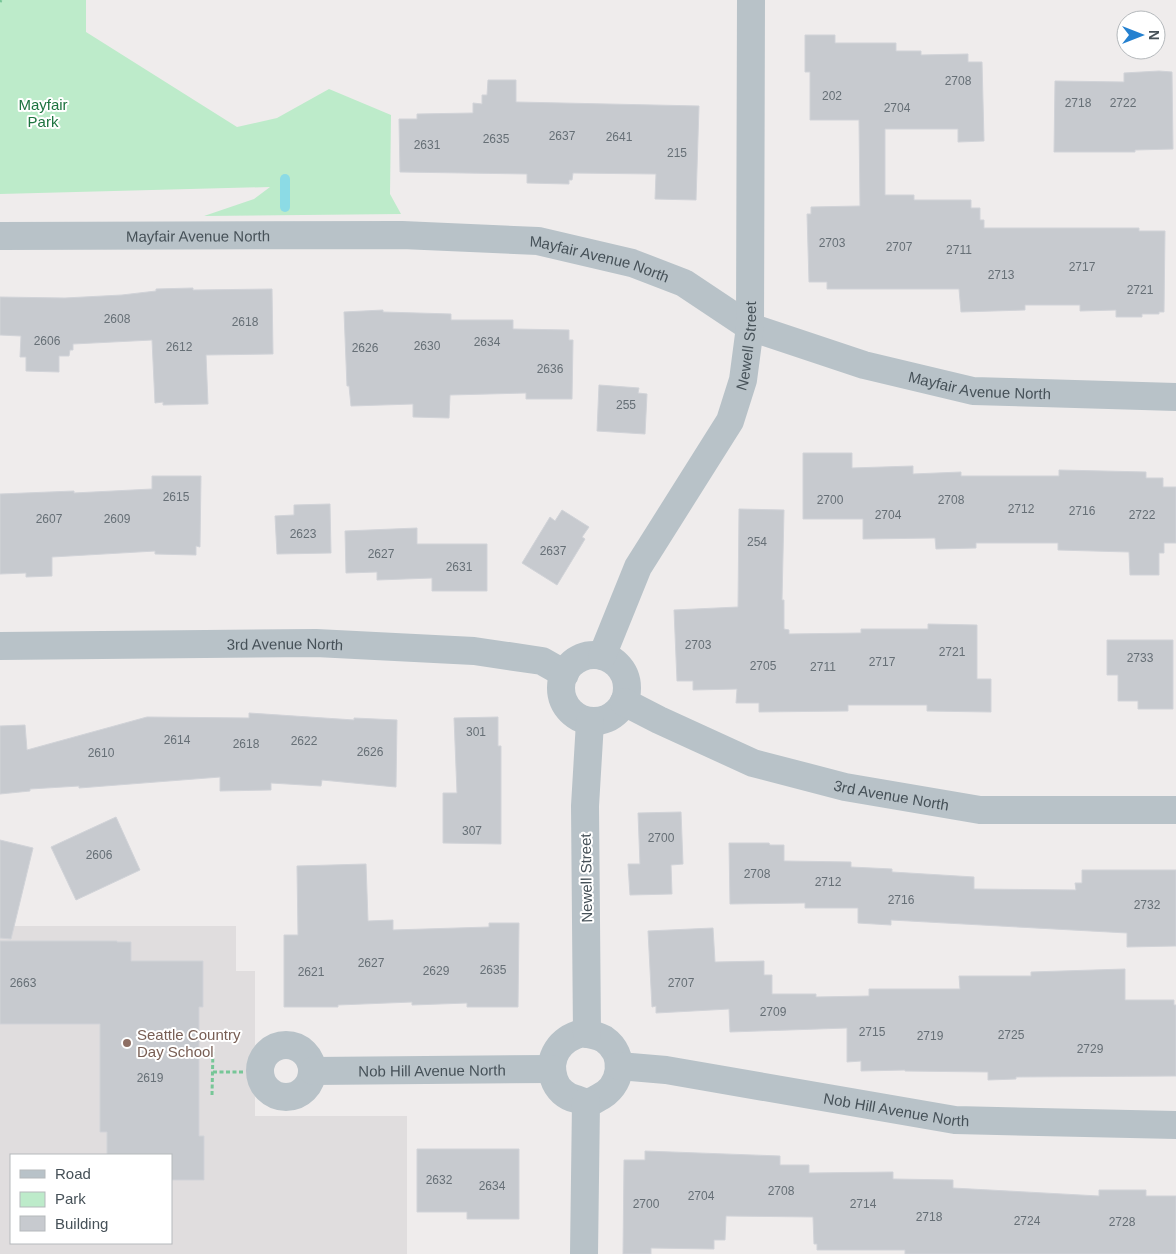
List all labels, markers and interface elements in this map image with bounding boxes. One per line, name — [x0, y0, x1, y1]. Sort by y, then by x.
north arrow — [1116, 10, 1166, 60]
text: N — [1146, 30, 1162, 40]
house number: 2708 — [945, 74, 972, 88]
house number: 202 — [822, 89, 842, 103]
park label: Mayfair Park — [18, 96, 68, 130]
house number: 2718 — [1065, 96, 1092, 110]
house number: 2722 — [1110, 96, 1137, 110]
house number: 2704 — [884, 101, 911, 115]
house number: 2637 — [549, 129, 576, 143]
house number: 2641 — [606, 130, 633, 144]
house number: 2635 — [483, 132, 510, 146]
house number: 2631 — [414, 138, 441, 152]
house number: 215 — [667, 146, 687, 160]
street label: Mayfair Avenue North — [126, 227, 270, 244]
street label: Mayfair Avenue North — [529, 232, 672, 285]
house number: 2703 — [819, 236, 846, 250]
house number: 2707 — [886, 240, 913, 254]
house number: 2711 — [946, 243, 972, 257]
house number: 2717 — [1069, 260, 1096, 274]
house number: 2713 — [988, 268, 1015, 282]
house number: 2721 — [1127, 283, 1154, 297]
street label: Newell Street — [732, 301, 759, 392]
house number: 2608 — [104, 312, 131, 326]
house number: 2618 — [232, 315, 259, 329]
house number: 2606 — [34, 334, 61, 348]
house number: 2634 — [474, 335, 501, 349]
house number: 2630 — [414, 339, 441, 353]
house number: 2612 — [166, 340, 193, 354]
house number: 2626 — [352, 341, 379, 355]
house number: 2636 — [537, 362, 564, 376]
street label: Mayfair Avenue North — [907, 367, 1051, 402]
house number: 255 — [616, 398, 636, 412]
house number: 2615 — [163, 490, 190, 504]
house number: 2700 — [817, 493, 844, 507]
house number: 2708 — [938, 493, 965, 507]
house number: 2712 — [1008, 502, 1035, 516]
house number: 2716 — [1069, 504, 1096, 518]
house number: 2704 — [875, 508, 902, 522]
house number: 2722 — [1129, 508, 1156, 522]
house number: 2607 — [36, 512, 63, 526]
house number: 2609 — [104, 512, 131, 526]
house number: 2623 — [290, 527, 317, 541]
house number: 254 — [747, 535, 767, 549]
house number: 2637 — [540, 544, 567, 558]
house number: 2627 — [368, 547, 395, 561]
house number: 2631 — [446, 560, 473, 574]
street label: 3rd Avenue North — [227, 634, 344, 653]
house number: 2703 — [685, 638, 712, 652]
house number: 2721 — [939, 645, 966, 659]
house number: 2733 — [1127, 651, 1154, 665]
house number: 2717 — [869, 655, 896, 669]
house number: 2705 — [750, 659, 777, 673]
house number: 2711 — [810, 660, 836, 674]
house number: 301 — [466, 725, 486, 739]
house number: 2614 — [164, 733, 191, 747]
house number: 2622 — [291, 734, 318, 748]
house number: 2618 — [233, 737, 260, 751]
house number: 2626 — [357, 745, 384, 759]
house number: 2610 — [88, 746, 115, 760]
street label: 3rd Avenue North — [832, 776, 950, 813]
house number: 307 — [462, 824, 482, 838]
house number: 2700 — [648, 831, 675, 845]
street label: Newell Street — [577, 832, 595, 923]
house number: 2606 — [86, 848, 113, 862]
house number: 2708 — [744, 867, 771, 881]
house number: 2712 — [815, 875, 842, 889]
house number: 2716 — [888, 893, 915, 907]
house number: 2732 — [1134, 898, 1161, 912]
house number: 2627 — [358, 956, 385, 970]
house number: 2635 — [480, 963, 507, 977]
house number: 2629 — [423, 964, 450, 978]
house number: 2621 — [298, 965, 325, 979]
house number: 2663 — [10, 976, 37, 990]
house number: 2707 — [668, 976, 695, 990]
house number: 2709 — [760, 1005, 787, 1019]
house number: 2715 — [859, 1025, 886, 1039]
place label: Seattle Country Day School — [137, 1026, 241, 1060]
house number: 2725 — [998, 1028, 1025, 1042]
house number: 2719 — [917, 1029, 944, 1043]
marker: Seattle Country Day School — [121, 1037, 133, 1049]
house number: 2729 — [1077, 1042, 1104, 1056]
street label: Nob Hill Avenue North — [358, 1061, 506, 1079]
house number: 2619 — [137, 1071, 164, 1085]
street label: Nob Hill Avenue North — [822, 1089, 969, 1129]
legend — [10, 1154, 172, 1244]
text: Road — [55, 1165, 91, 1182]
house number: 2632 — [426, 1173, 453, 1187]
house number: 2634 — [479, 1179, 506, 1193]
house number: 2708 — [768, 1184, 795, 1198]
house number: 2704 — [688, 1189, 715, 1203]
text: Park — [55, 1190, 86, 1207]
house number: 2700 — [633, 1197, 660, 1211]
house number: 2714 — [850, 1197, 877, 1211]
house number: 2718 — [916, 1210, 943, 1224]
house number: 2724 — [1014, 1214, 1041, 1228]
text: Building — [55, 1215, 108, 1232]
house number: 2728 — [1109, 1215, 1136, 1229]

